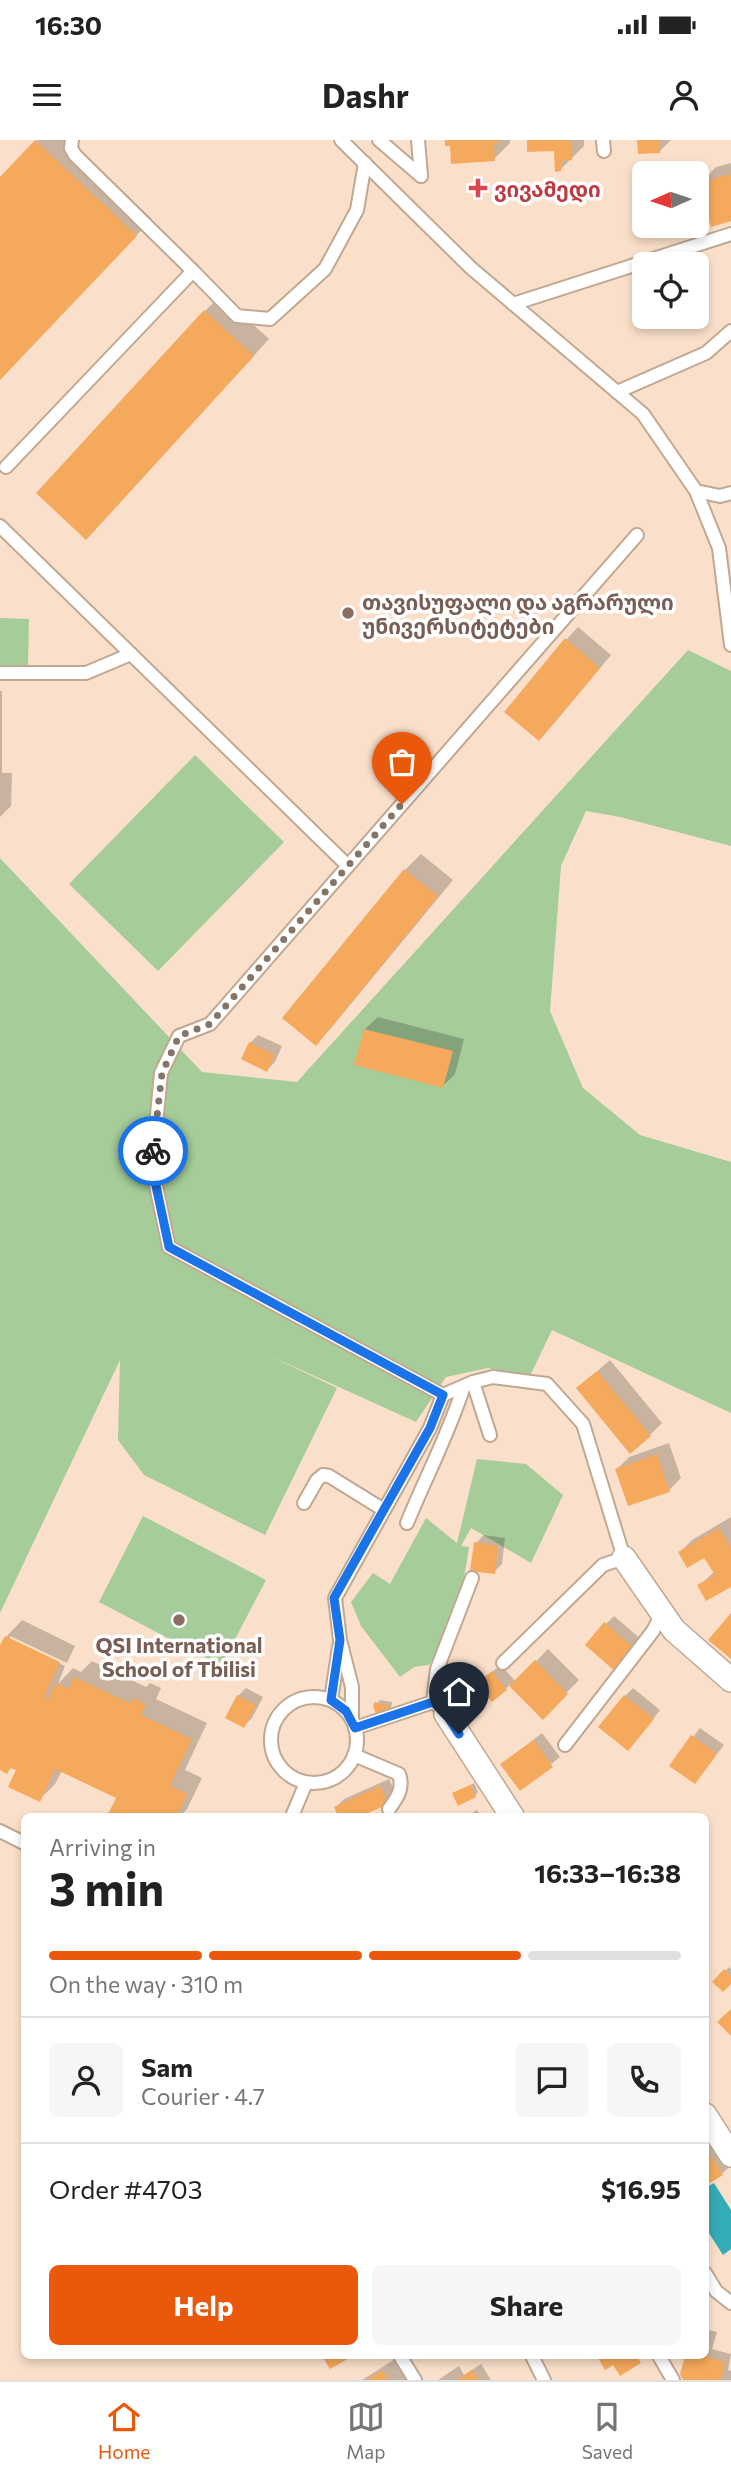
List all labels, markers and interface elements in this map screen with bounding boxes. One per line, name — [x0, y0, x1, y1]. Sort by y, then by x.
text: 16:30 — [35, 9, 102, 40]
text: Dashr — [322, 75, 409, 115]
icon: menu — [28, 76, 66, 114]
icon: person — [665, 76, 703, 114]
north arrow — [632, 161, 709, 238]
map controls — [632, 161, 709, 329]
place label: ვივამედი — [494, 176, 601, 203]
marker: ვივამედი — [468, 178, 488, 198]
button: locate — [632, 252, 709, 329]
place label: თავისუფალი და აგრარული უნივერსიტეტები — [362, 589, 674, 639]
marker: თავისუფალი და აგრარული უნივერსიტეტები — [340, 605, 356, 621]
pin — [372, 732, 432, 804]
icon: bag — [383, 743, 421, 781]
courier — [118, 1116, 188, 1186]
icon: bike — [134, 1132, 172, 1170]
marker: QSI International School of Tbilisi — [171, 1612, 187, 1628]
place label: QSI International School of Tbilisi — [95, 1632, 263, 1681]
pin — [429, 1662, 489, 1734]
icon: home — [440, 1673, 478, 1711]
text: Arriving in — [49, 1833, 156, 1861]
text: 16:33–16:38 — [534, 1857, 681, 1888]
text: 3 min — [49, 1859, 164, 1915]
text: On the way · 310 m — [49, 1970, 243, 1998]
button: person — [49, 2043, 123, 2117]
button: chat — [515, 2043, 589, 2117]
button: phone — [607, 2043, 681, 2117]
text: Sam — [141, 2051, 193, 2082]
text: Courier · 4.7 — [141, 2082, 265, 2110]
text: Order #4703 — [49, 2173, 203, 2204]
text: $16.95 — [601, 2173, 681, 2204]
button: Help — [49, 2265, 358, 2345]
button: Share — [372, 2265, 681, 2345]
tab: Home — [98, 2398, 150, 2463]
tab: Map — [346, 2398, 386, 2463]
tab: Saved — [582, 2398, 633, 2463]

